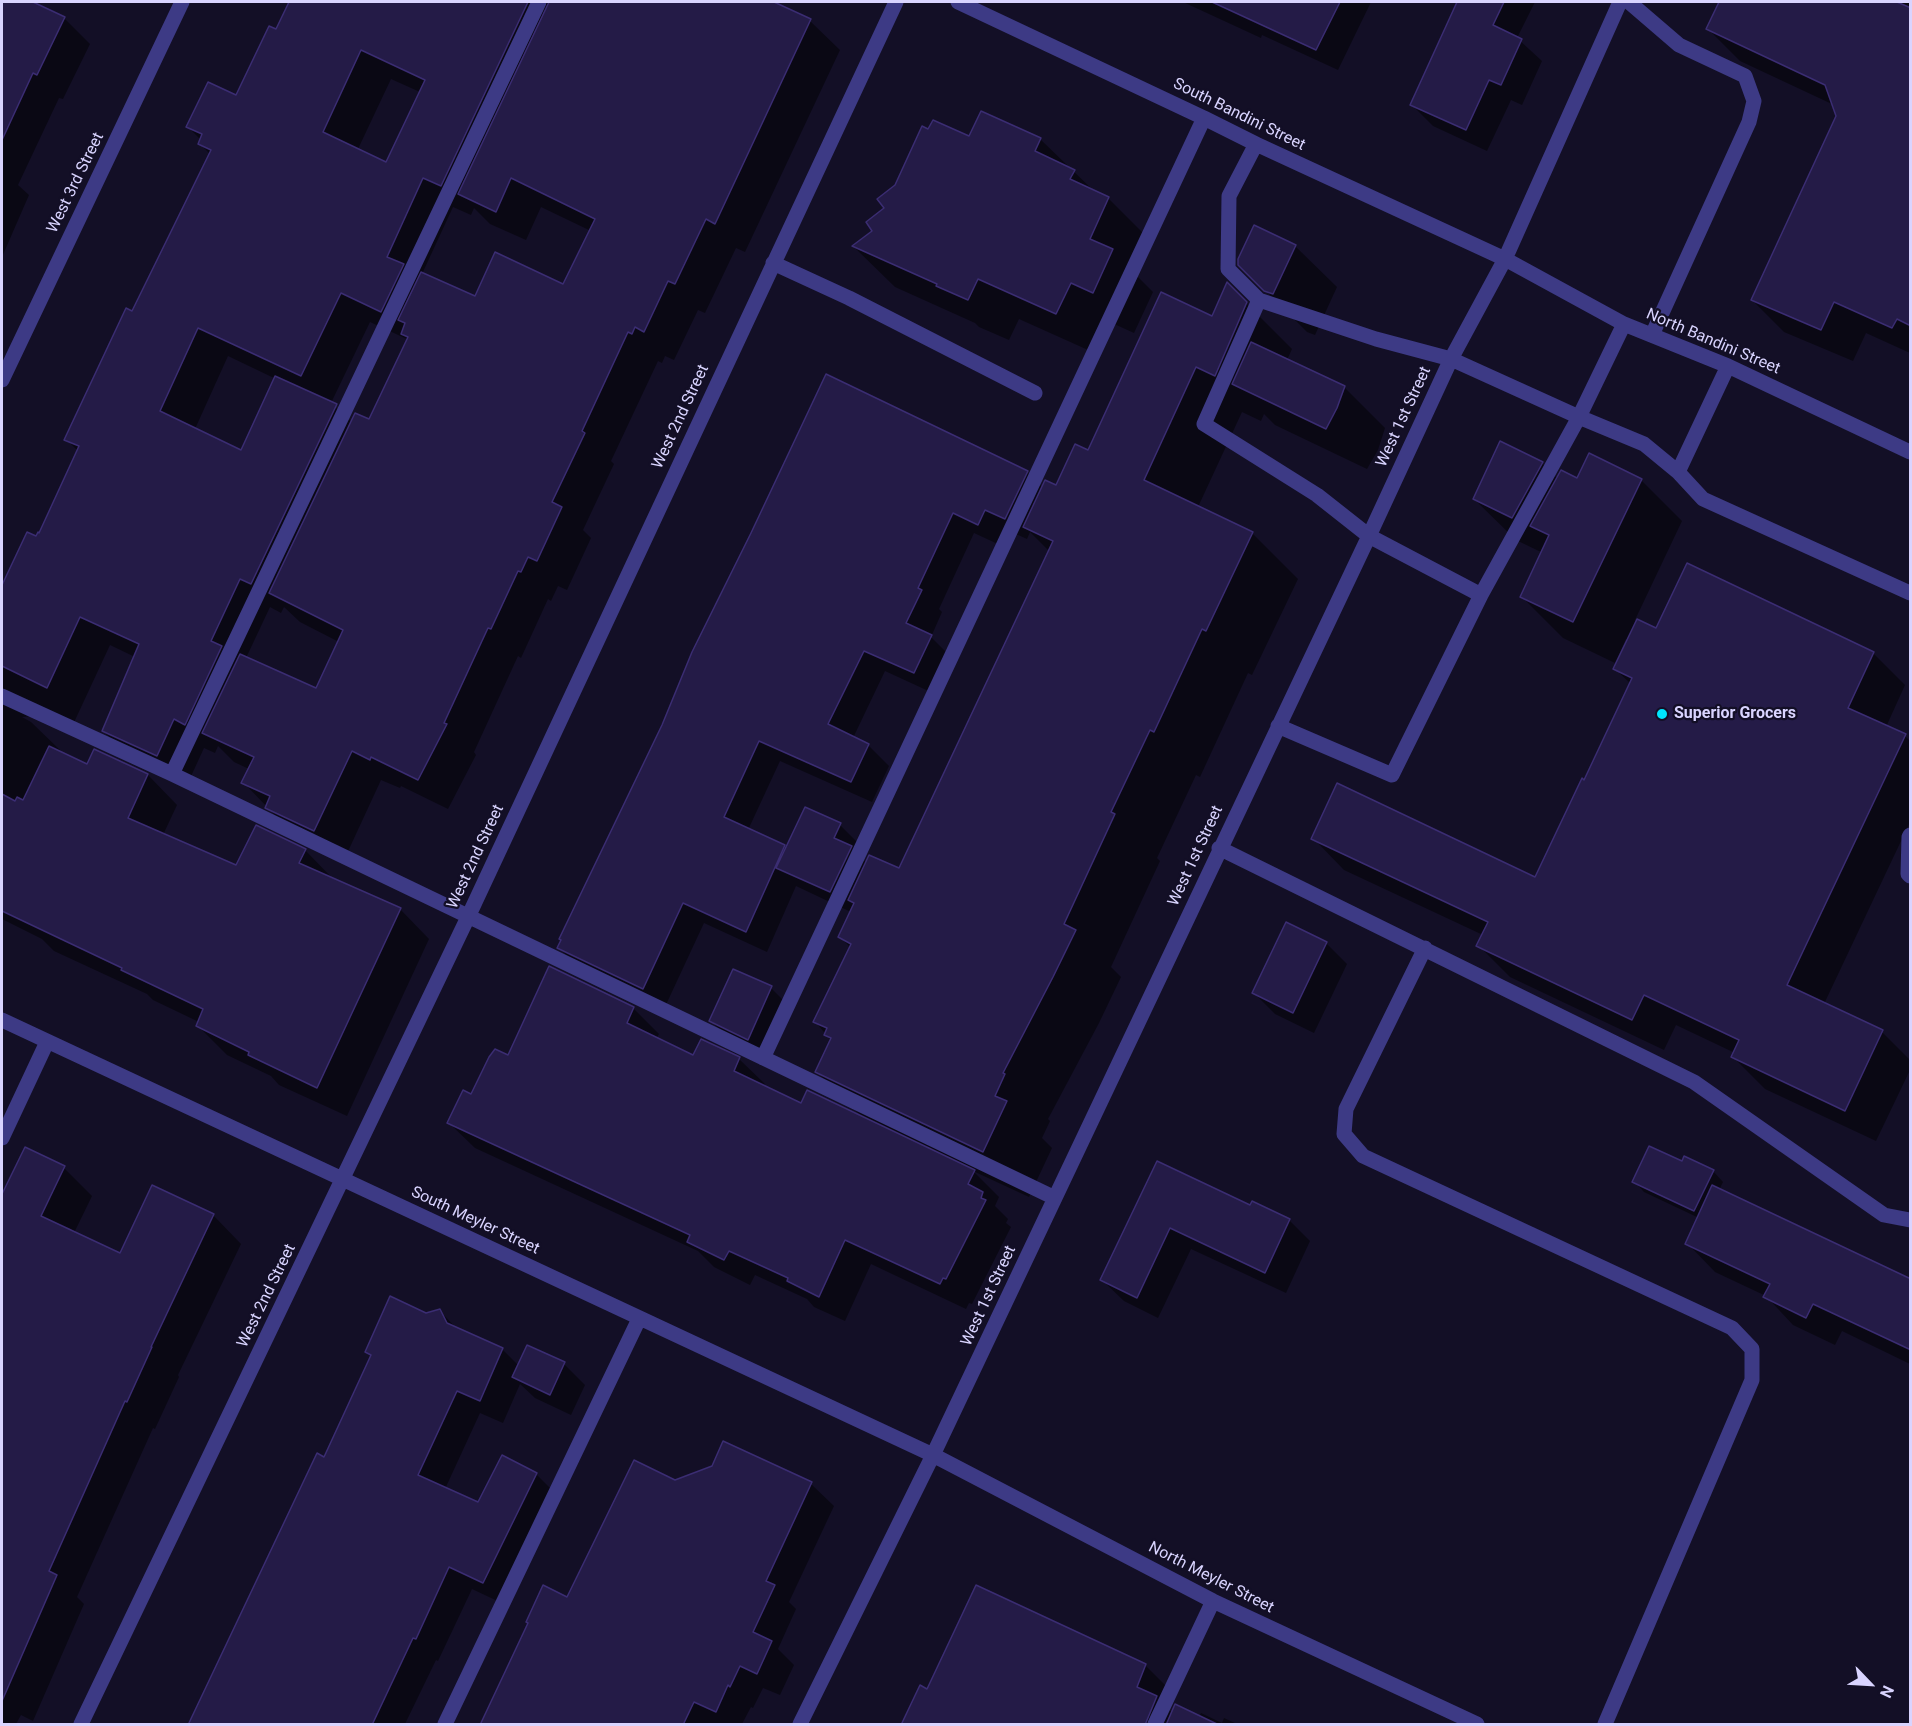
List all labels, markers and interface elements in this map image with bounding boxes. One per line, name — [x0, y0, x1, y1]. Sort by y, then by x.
street label: South Bandini Street — [1170, 75, 1308, 155]
street label: West 3rd Street — [43, 130, 109, 236]
street label: North Bandini Street — [1643, 305, 1783, 379]
street label: West 2nd Street — [648, 362, 714, 472]
street label: West 1st Street — [1372, 364, 1436, 470]
place label: Superior Grocers — [1674, 704, 1796, 724]
marker: Superior Grocers — [1655, 707, 1669, 721]
street label: West 2nd Street — [443, 802, 509, 912]
street label: West 1st Street — [1164, 803, 1228, 909]
street label: South Meyler Street — [408, 1183, 542, 1259]
street label: West 2nd Street — [234, 1241, 300, 1351]
street label: West 1st Street — [957, 1243, 1021, 1349]
street label: North Meyler Street — [1145, 1538, 1277, 1618]
north arrow — [1840, 1654, 1900, 1714]
text: N — [1876, 1683, 1898, 1701]

